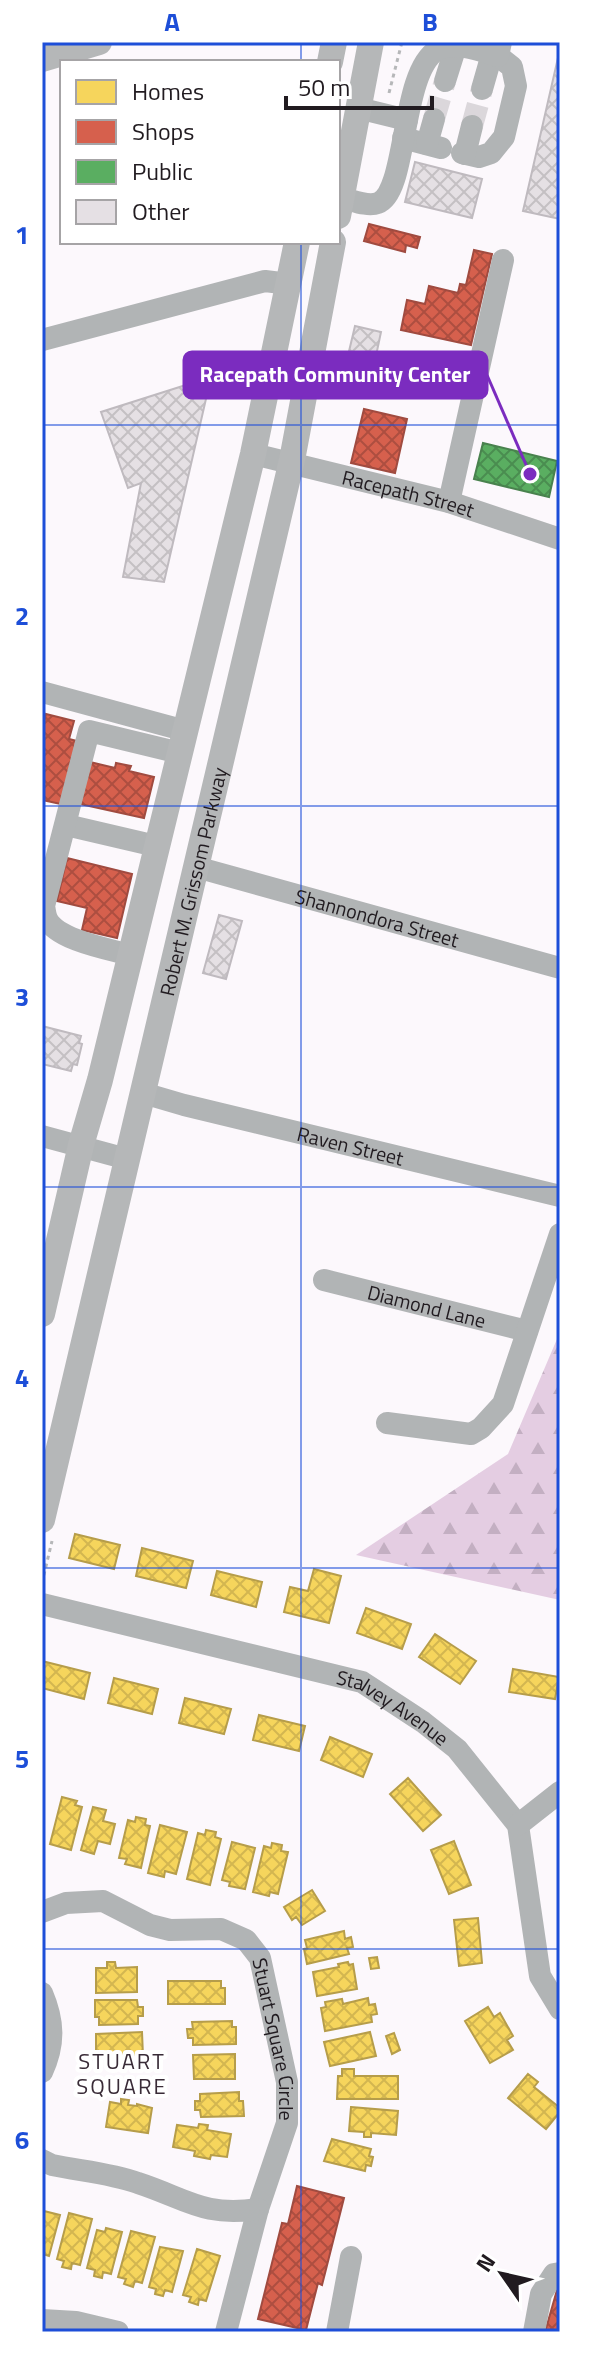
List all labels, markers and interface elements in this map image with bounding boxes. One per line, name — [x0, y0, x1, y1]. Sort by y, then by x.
text: A — [164, 2, 180, 41]
text: B — [422, 2, 438, 41]
legend — [60, 60, 340, 244]
scale bar — [286, 60, 432, 110]
text: 50 m — [298, 69, 350, 105]
text: Homes — [132, 73, 204, 109]
text: Shops — [132, 113, 194, 149]
text: Public — [132, 153, 193, 189]
text: Other — [132, 193, 190, 229]
text: 1 — [15, 215, 29, 254]
callout: Racepath Community Center — [184, 352, 487, 398]
text: Racepath Community Center — [200, 357, 470, 391]
street label: Racepath Street — [339, 461, 479, 525]
text: 2 — [15, 596, 29, 635]
street label: Robert M. Grissom Parkway — [151, 764, 235, 999]
street label: Shannondora Street — [292, 880, 463, 955]
text: 3 — [15, 977, 29, 1016]
street label: Raven Street — [294, 1117, 407, 1173]
street label: Diamond Lane — [364, 1276, 489, 1336]
text: 4 — [15, 1358, 29, 1397]
street label: Stalvey Avenue — [333, 1661, 456, 1753]
text: 5 — [15, 1739, 29, 1778]
street label: Stuart Square Circle — [245, 1955, 303, 2121]
district label: STUART SQUARE — [76, 2044, 168, 2103]
text: 6 — [15, 2120, 29, 2159]
north arrow — [462, 2234, 542, 2314]
text: N — [467, 2247, 504, 2279]

